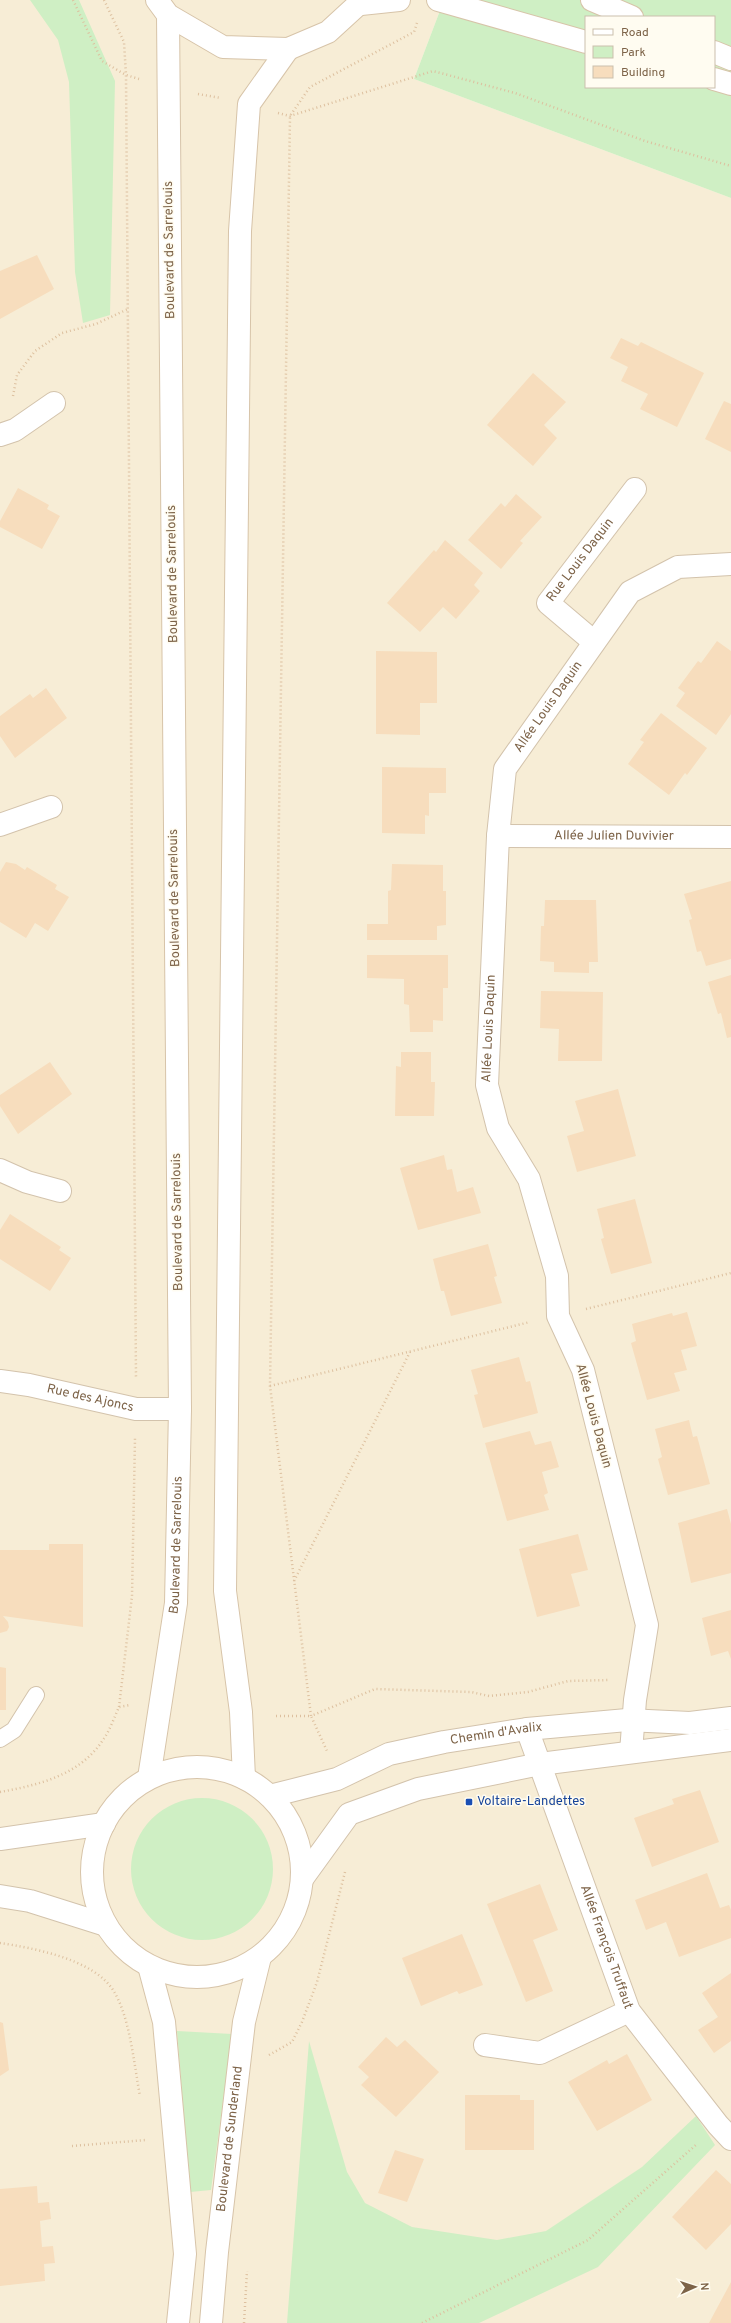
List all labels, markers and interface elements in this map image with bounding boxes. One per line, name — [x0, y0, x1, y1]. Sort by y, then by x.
legend — [585, 16, 715, 88]
text: Road — [621, 25, 649, 41]
text: Park — [621, 45, 646, 61]
text: Building — [621, 65, 665, 81]
street label: Boulevard de Sarrelouis — [161, 181, 179, 319]
street label: Boulevard de Sarrelouis — [164, 505, 182, 643]
street label: Rue Louis Daquin — [544, 515, 618, 605]
street label: Allée Louis Daquin — [511, 658, 586, 756]
street label: Allée Julien Duvivier — [554, 828, 674, 845]
street label: Boulevard de Sarrelouis — [166, 829, 184, 967]
street label: Allée Louis Daquin — [479, 974, 500, 1083]
street label: Boulevard de Sarrelouis — [169, 1153, 187, 1291]
street label: Allée Louis Daquin — [571, 1362, 615, 1470]
street label: Rue des Ajoncs — [45, 1381, 135, 1416]
street label: Boulevard de Sarrelouis — [166, 1476, 187, 1615]
street label: Chemin d'Avalix — [449, 1720, 543, 1749]
place label: Voltaire-Landettes — [477, 1794, 585, 1810]
marker: Voltaire-Landettes — [464, 1797, 474, 1807]
street label: Allée François Truffaut — [576, 1883, 636, 2011]
street label: Boulevard de Sunderland — [214, 2065, 247, 2213]
north arrow — [675, 2267, 715, 2307]
text: N — [697, 2282, 711, 2291]

